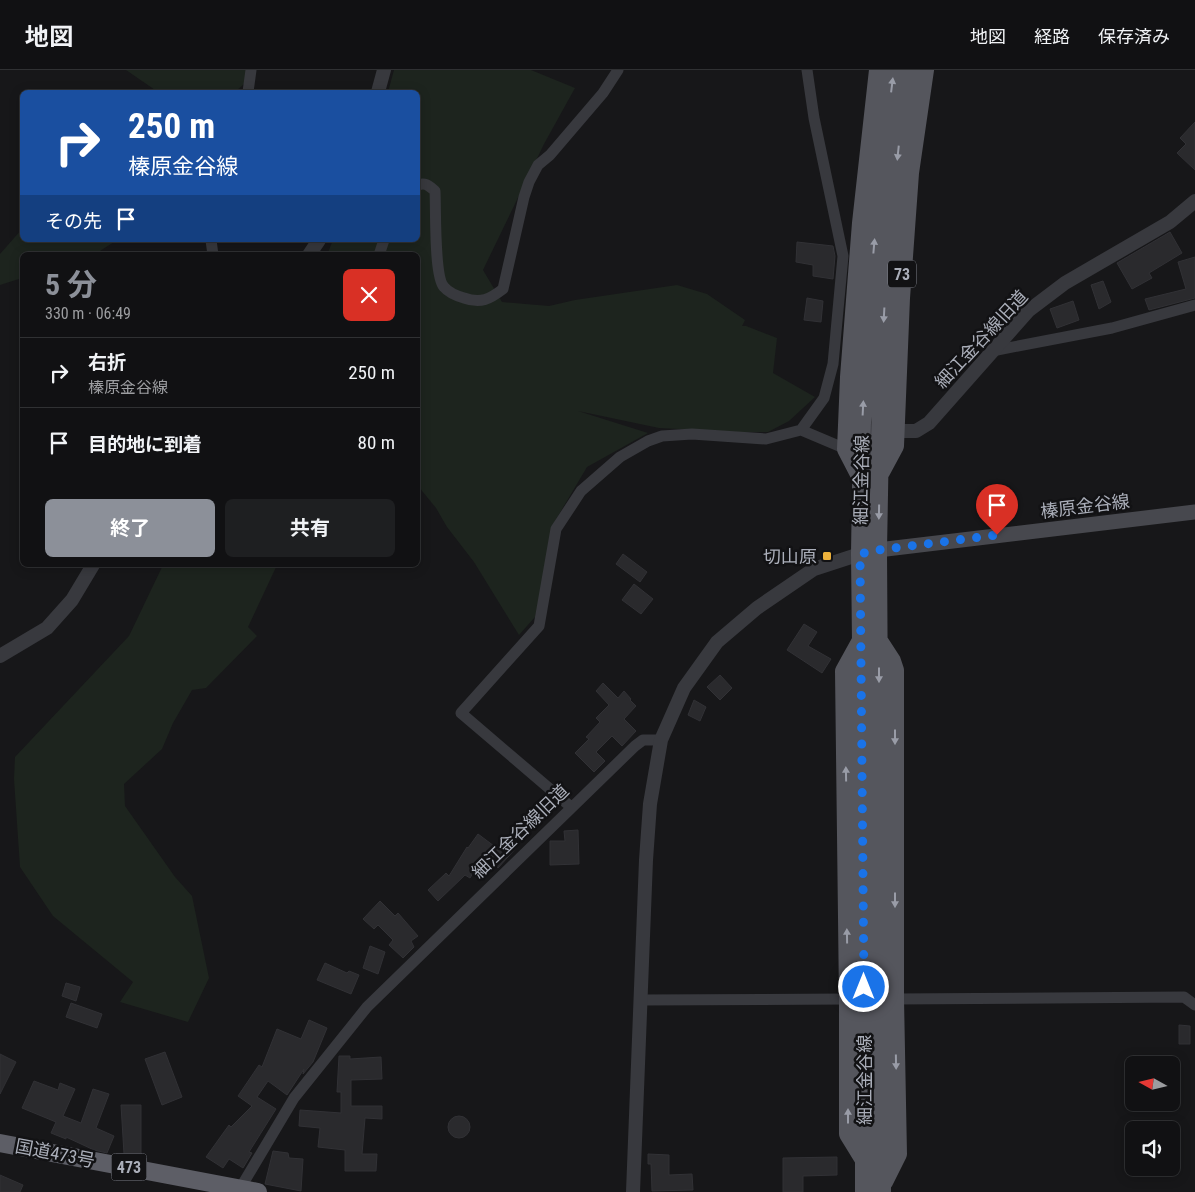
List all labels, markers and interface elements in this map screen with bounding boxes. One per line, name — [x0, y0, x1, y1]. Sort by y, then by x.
text: 地図 — [25, 23, 73, 51]
text: 地図 — [970, 26, 1006, 47]
text: 経路 — [1034, 26, 1070, 47]
text: 保存済み — [1098, 26, 1170, 47]
one-way arrow — [888, 76, 896, 92]
text: 250 m — [128, 106, 215, 147]
icon: right — [45, 110, 110, 175]
one-way arrow — [894, 145, 902, 161]
text: 榛原金谷線 — [128, 154, 238, 179]
icon: arrive — [112, 205, 140, 233]
text: その先 — [45, 210, 102, 233]
one-way arrow — [871, 238, 879, 254]
road number: 73 — [888, 260, 916, 288]
text: 5 分 — [45, 267, 97, 302]
button: close — [343, 269, 395, 321]
street label: 細江金谷線旧道 — [930, 286, 1032, 392]
text: 330 m · 06:49 — [45, 304, 131, 323]
one-way arrow — [880, 307, 888, 323]
text: 右折 — [88, 351, 126, 374]
icon: right — [45, 359, 73, 387]
text: 250 m — [348, 361, 395, 384]
text: 榛原金谷線 — [88, 378, 168, 397]
one-way arrow — [859, 400, 867, 416]
icon: arrive — [45, 429, 73, 457]
text: 80 m — [358, 431, 395, 454]
text: 目的地に到着 — [88, 433, 202, 456]
street label: 細江金谷線 — [850, 435, 872, 525]
pin — [976, 484, 1018, 535]
street label: 榛原金谷線 — [1039, 490, 1131, 522]
icon: arrive — [983, 491, 1011, 519]
button: 終了 — [45, 499, 215, 557]
button: 共有 — [225, 499, 395, 557]
one-way arrow — [875, 505, 883, 521]
place label: 切山原 — [763, 546, 817, 567]
marker: 切山原 — [821, 550, 833, 562]
one-way arrow — [875, 667, 883, 683]
one-way arrow — [891, 730, 899, 746]
one-way arrow — [841, 766, 849, 782]
street label: 細江金谷線旧道 — [467, 780, 573, 882]
one-way arrow — [891, 892, 899, 908]
one-way arrow — [843, 928, 851, 944]
position arrow — [837, 960, 889, 1012]
street label: 細江金谷線 — [854, 1035, 875, 1125]
one-way arrow — [892, 1055, 900, 1071]
north arrow — [1125, 1056, 1180, 1111]
map controls — [1125, 1056, 1180, 1176]
one-way arrow — [844, 1108, 852, 1124]
button: sound — [1125, 1121, 1180, 1176]
street label: 国道473号 — [13, 1135, 97, 1171]
road number: 473 — [112, 1154, 146, 1180]

